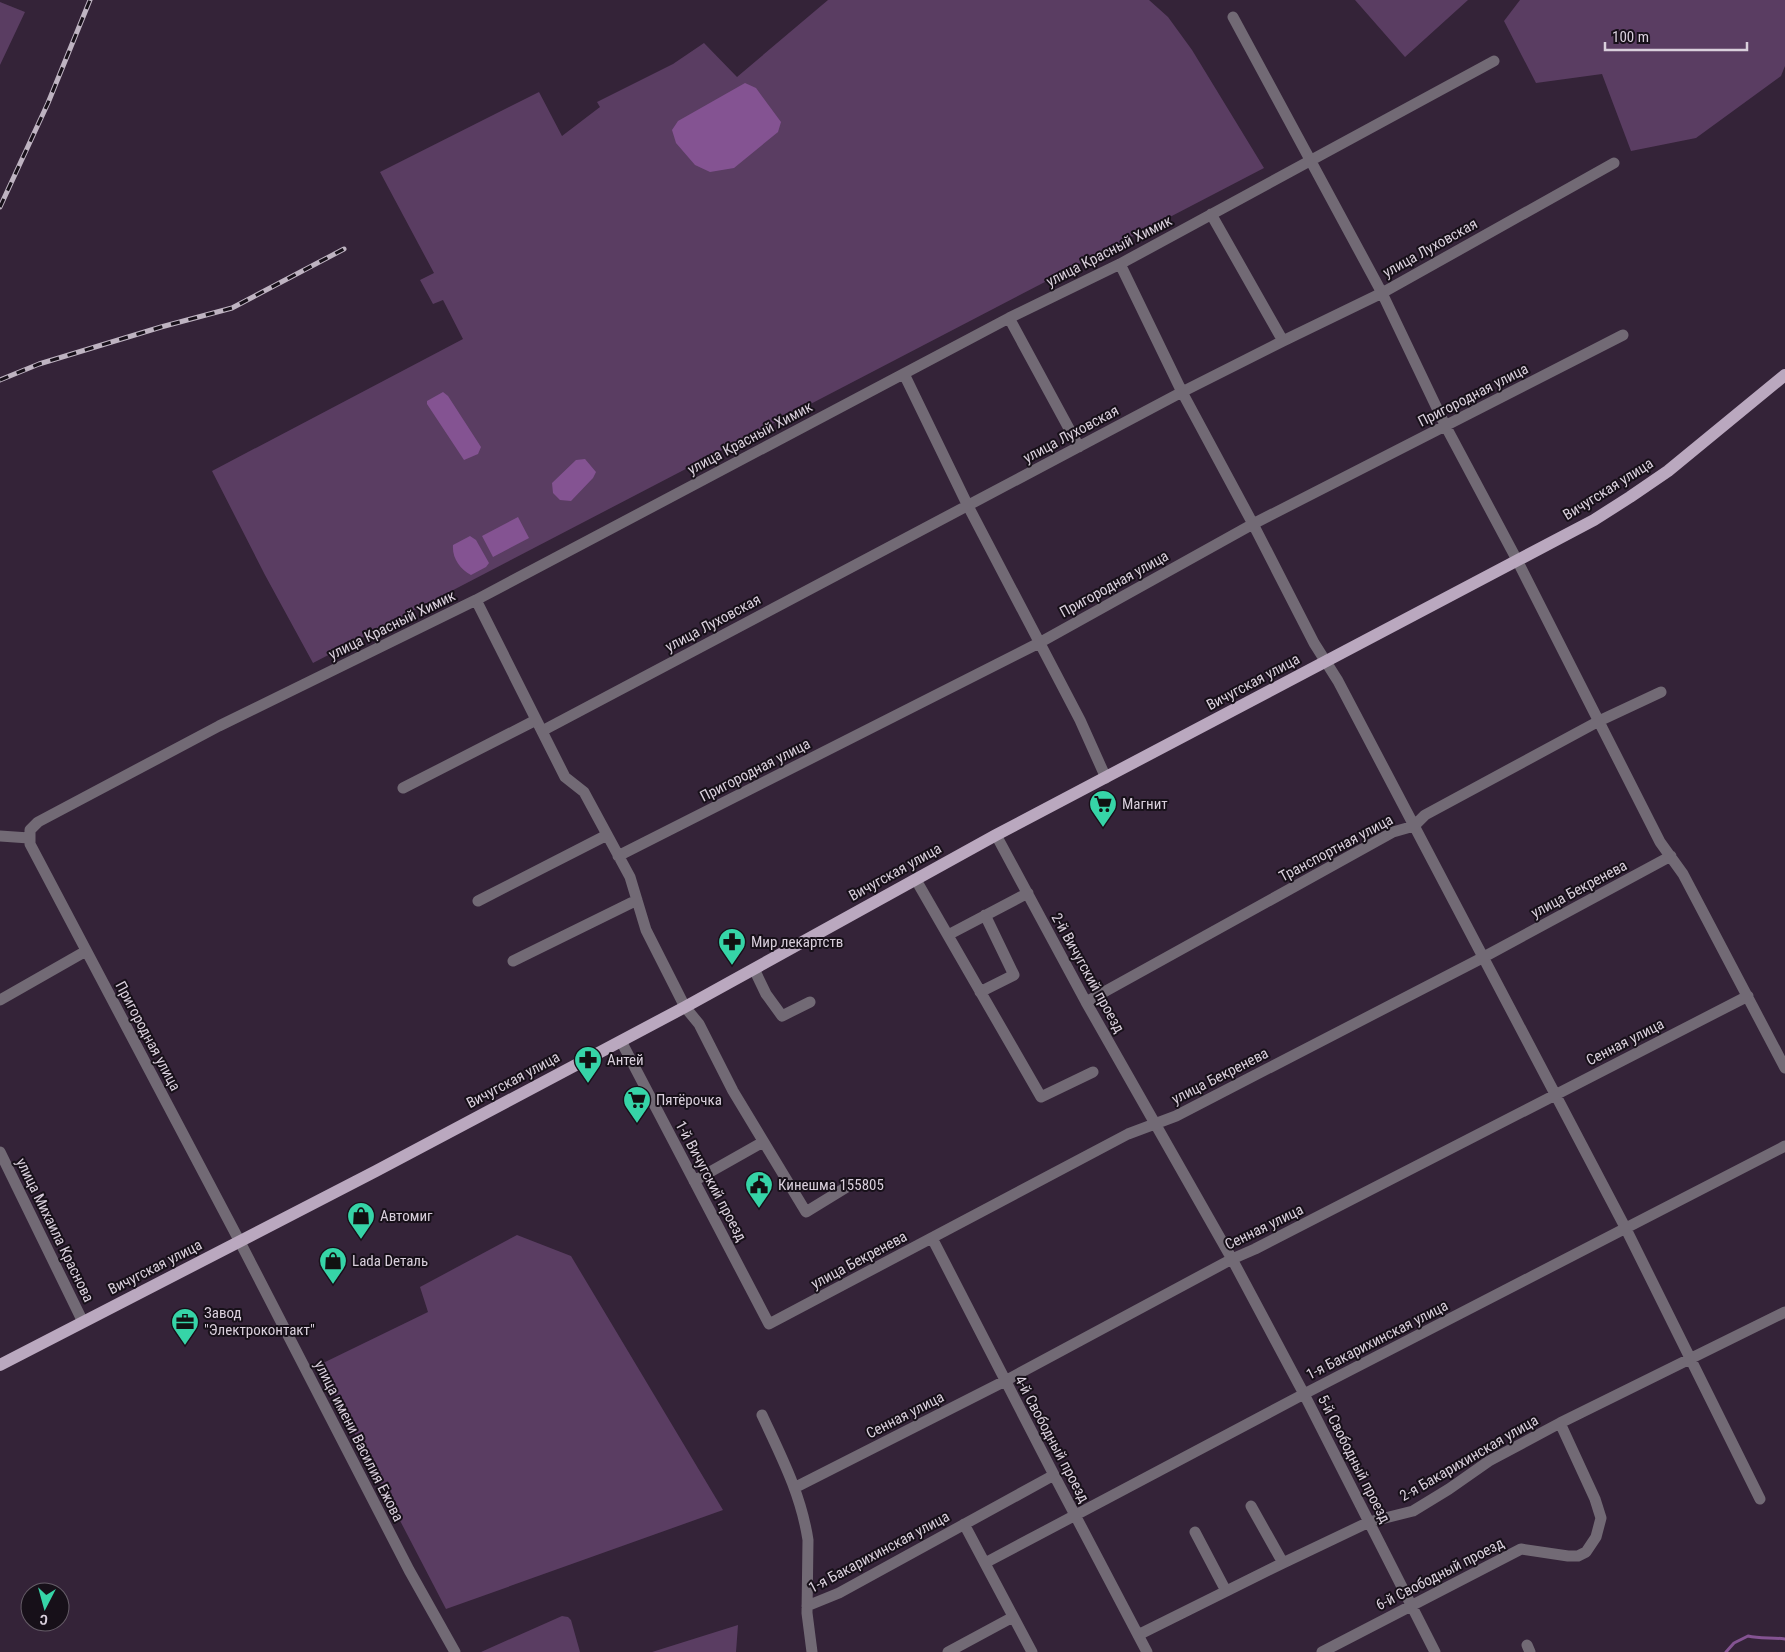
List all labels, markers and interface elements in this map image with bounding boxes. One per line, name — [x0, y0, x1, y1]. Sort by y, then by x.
scale bar — [1605, 20, 1748, 52]
text: 100 m — [1612, 28, 1649, 46]
street label: улица Красный Химик — [1043, 211, 1175, 291]
street label: улица Луховская — [1380, 215, 1480, 281]
street label: Пригородная улица — [1415, 359, 1531, 431]
street label: улица Красный Химик — [684, 397, 816, 479]
street label: улица Луховская — [1020, 401, 1122, 467]
street label: Вичугская улица — [1560, 454, 1656, 524]
street label: Пригородная улица — [1056, 547, 1172, 621]
street label: улица Красный Химик — [326, 586, 458, 664]
street label: улица Луховская — [662, 590, 764, 656]
street label: Вичугская улица — [1203, 650, 1303, 714]
street label: Пригородная улица — [697, 734, 813, 806]
supermarket icon: Магнит — [1088, 789, 1118, 828]
place label: Магнит — [1122, 795, 1168, 813]
street label: Транспортная улица — [1276, 810, 1396, 886]
street label: Вичугская улица — [846, 839, 944, 905]
street label: улица Бекренева — [1528, 856, 1630, 922]
street label: 2-й Вичугский проезд — [1048, 910, 1128, 1036]
pharmacy icon: Мир лекартств — [717, 927, 747, 966]
place label: Мир лекартств — [751, 933, 843, 951]
street label: Пригородная улица — [112, 978, 184, 1094]
street label: Сенная улица — [1583, 1015, 1667, 1069]
street label: улица Бекренева — [1169, 1044, 1271, 1108]
pharmacy icon: Антей — [573, 1045, 603, 1084]
street label: Вичугская улица — [463, 1048, 563, 1112]
place label: Антей — [607, 1051, 644, 1069]
supermarket icon: Пятёрочка — [622, 1085, 652, 1124]
place label: Пятёрочка — [656, 1091, 722, 1109]
street label: 1-й Вичугский проезд — [672, 1118, 750, 1244]
street label: улица Михаила Краснова — [12, 1155, 98, 1305]
public building icon: Кинешма 155805 — [744, 1170, 774, 1209]
place label: Кинешма 155805 — [778, 1176, 884, 1194]
street label: Сенная улица — [1222, 1200, 1306, 1254]
shop icon: Автомиг — [346, 1201, 376, 1240]
place label: Автомиг — [380, 1207, 433, 1225]
street label: улица Бекренева — [808, 1227, 910, 1293]
street label: Вичугская улица — [105, 1236, 205, 1298]
shop icon: Lada Dеталь — [318, 1246, 348, 1285]
place label: Lada Dеталь — [352, 1252, 428, 1270]
street label: 1-я Бакарихинская улица — [1303, 1296, 1451, 1384]
place label: Завод "Электроконтакт" — [204, 1304, 315, 1339]
office icon: Завод "Электроконтакт" — [170, 1307, 200, 1346]
street label: улица имени Василия Ежова — [311, 1358, 407, 1524]
street label: 4-й Свободный проезд — [1011, 1372, 1093, 1506]
street label: Сенная улица — [863, 1388, 947, 1442]
street label: 5-й Свободный проезд — [1314, 1392, 1394, 1526]
street label: 2-я Бакарихинская улица — [1397, 1411, 1541, 1505]
street label: 1-я Бакарихинская улица — [806, 1507, 952, 1597]
street label: 6-й Свободный проезд — [1373, 1534, 1507, 1614]
north arrow — [20, 1582, 70, 1632]
text: С — [39, 1612, 48, 1628]

